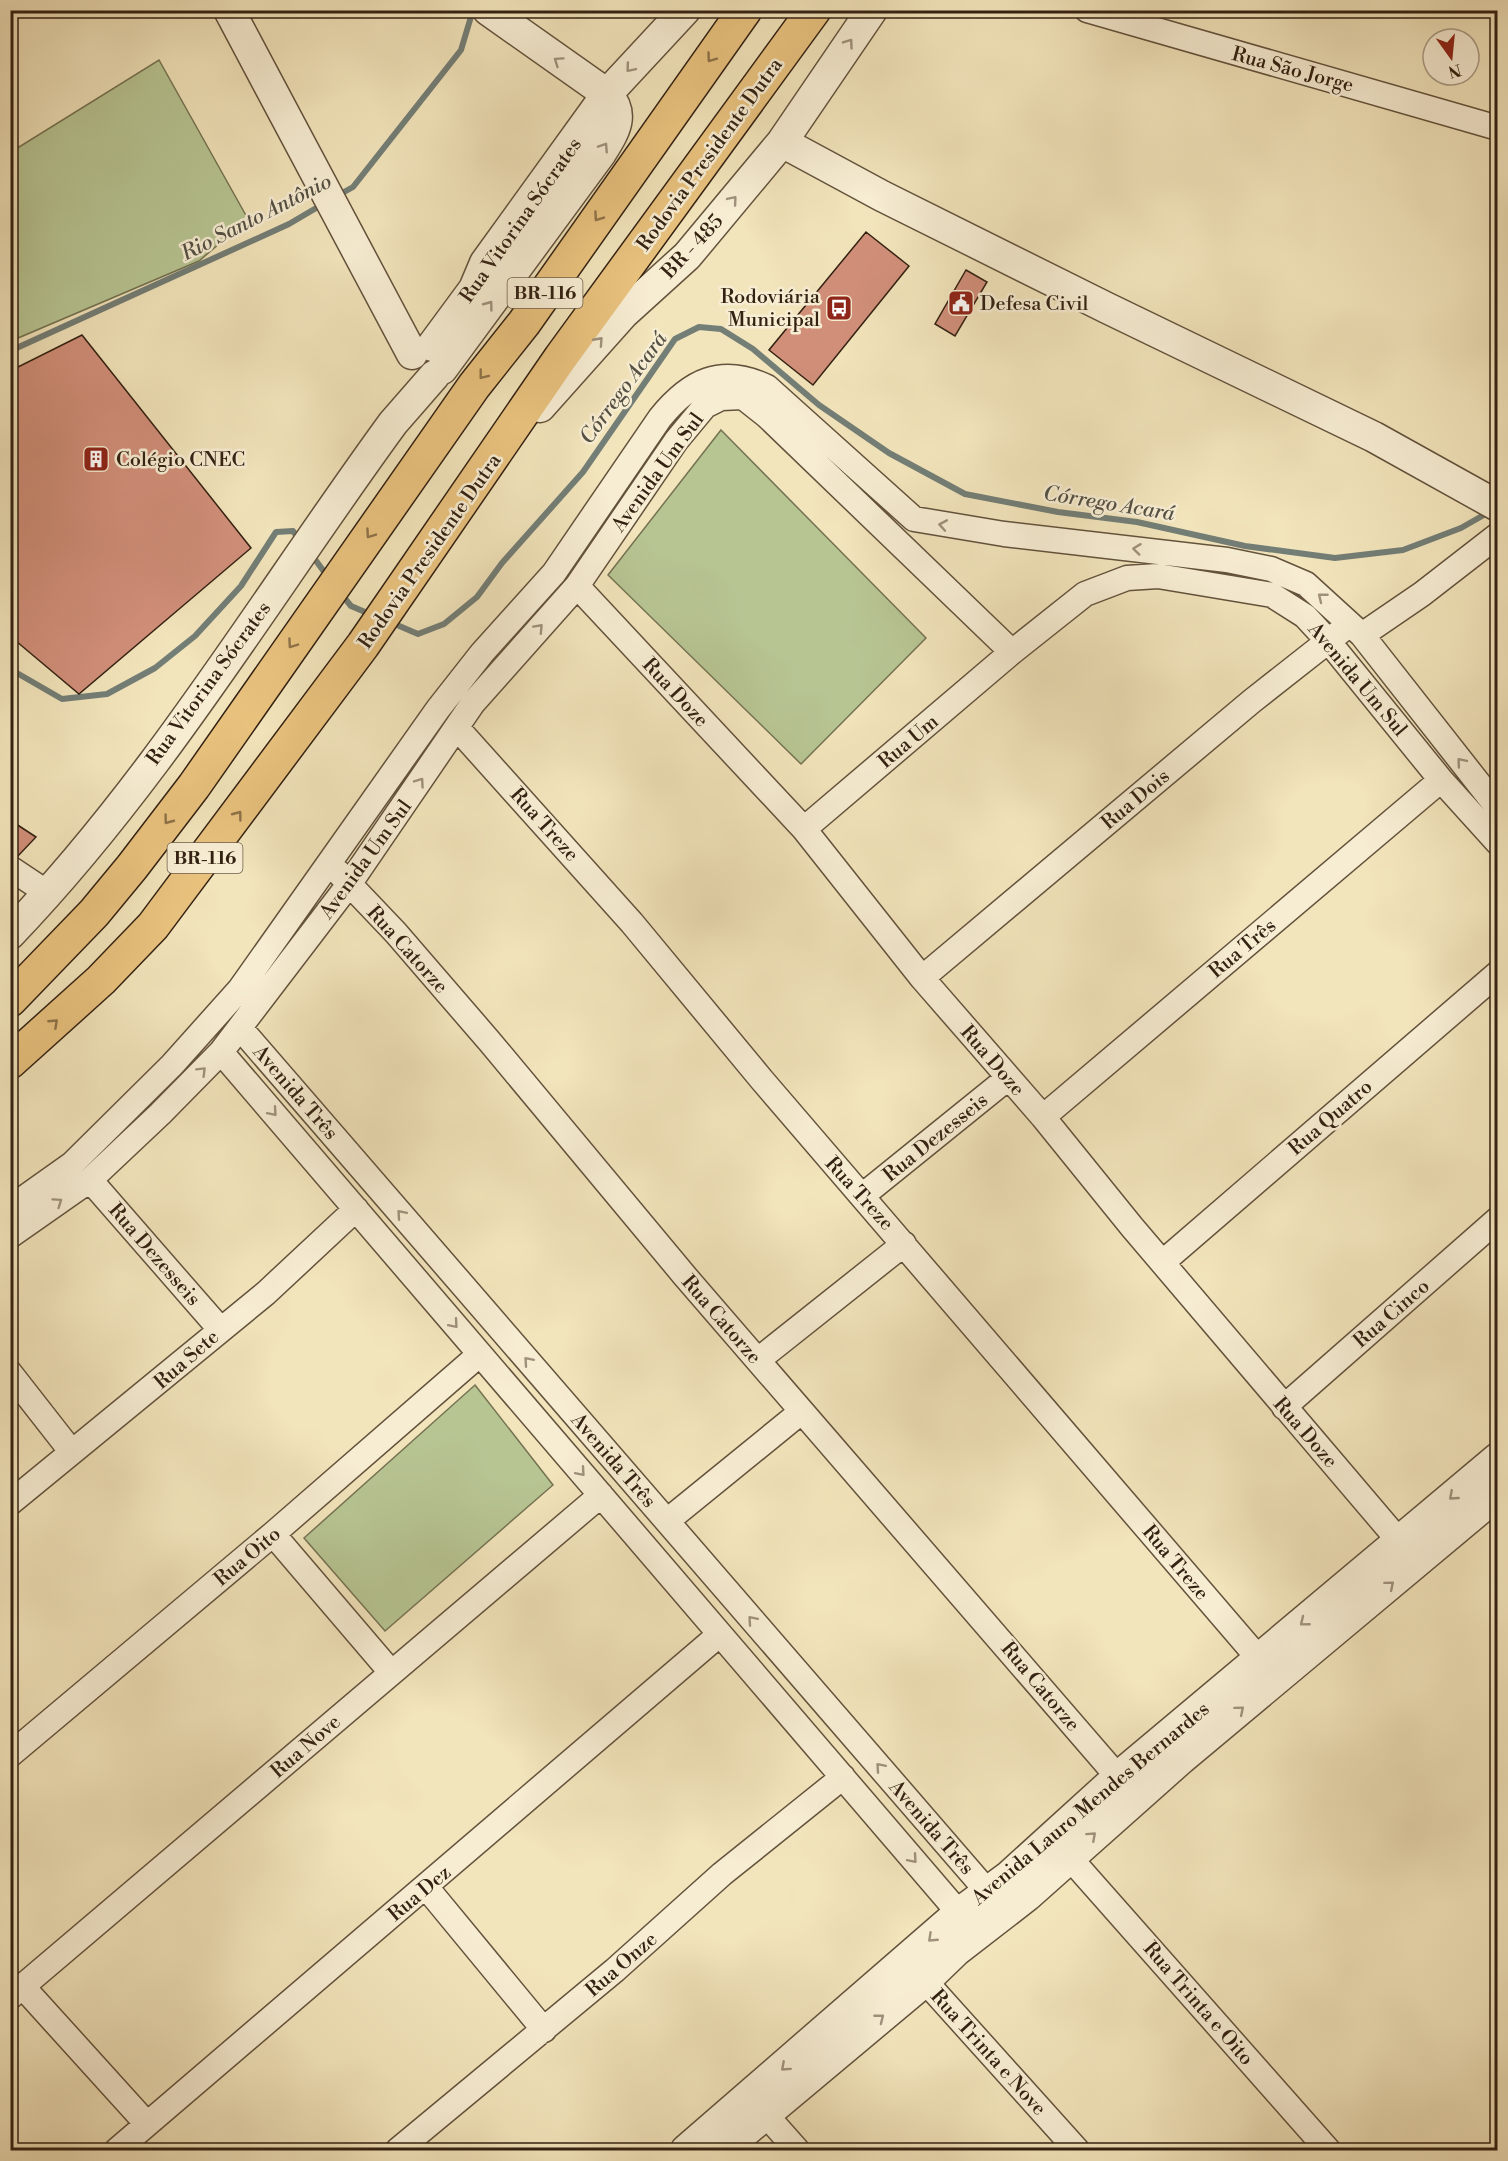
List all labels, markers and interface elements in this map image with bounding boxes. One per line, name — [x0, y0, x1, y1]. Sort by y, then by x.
north arrow — [1421, 27, 1481, 87]
one-way arrow — [842, 39, 853, 50]
street label: Rua São Jorge — [1229, 42, 1356, 99]
one-way arrow — [707, 52, 718, 63]
street label: Rodovia Presidente Dutra — [632, 53, 789, 256]
one-way arrow — [554, 57, 565, 68]
text: N — [1446, 59, 1463, 82]
one-way arrow — [626, 61, 637, 72]
street label: Rua Vitorina Sócrates — [455, 133, 588, 308]
one-way arrow — [597, 143, 608, 154]
water label: Rio Santo Antônio — [176, 169, 336, 268]
one-way arrow — [726, 196, 737, 207]
street label: BR - 485 — [656, 210, 729, 285]
one-way arrow — [594, 211, 605, 222]
road number: BR-116 — [508, 278, 582, 308]
place label: Rodoviária Municipal — [720, 285, 821, 333]
public building icon: Defesa Civil — [946, 288, 976, 318]
place label: Defesa Civil — [980, 292, 1088, 317]
bus stop icon: Rodoviária Municipal — [824, 293, 854, 323]
one-way arrow — [482, 301, 493, 312]
water label: Córrego Acará — [574, 327, 673, 450]
one-way arrow — [592, 337, 603, 348]
one-way arrow — [480, 368, 491, 379]
street label: Avenida Um Sul — [606, 408, 710, 538]
building icon: Colégio CNEC — [81, 444, 111, 474]
place label: Colégio CNEC — [116, 448, 245, 473]
street label: Rodovia Presidente Dutra — [353, 449, 508, 654]
water label: Córrego Acará — [1042, 481, 1177, 527]
one-way arrow — [939, 519, 948, 531]
one-way arrow — [366, 527, 377, 538]
one-way arrow — [1132, 543, 1141, 556]
one-way arrow — [1318, 594, 1329, 605]
street label: Rua Vitorina Sócrates — [141, 597, 277, 771]
street label: Avenida Um Sul — [1301, 617, 1412, 742]
one-way arrow — [531, 624, 542, 635]
one-way arrow — [288, 637, 299, 648]
street label: Rua Doze — [636, 653, 713, 733]
street label: Rua Um — [874, 709, 945, 775]
one-way arrow — [1457, 758, 1468, 769]
street label: Rua Dois — [1097, 764, 1175, 836]
one-way arrow — [413, 777, 424, 788]
street label: Rua Treze — [504, 783, 584, 867]
street label: Avenida Um Sul — [314, 795, 418, 925]
one-way arrow — [231, 810, 242, 821]
one-way arrow — [164, 814, 175, 825]
road number: BR-116 — [168, 843, 242, 873]
street label: Rua Catorze — [361, 901, 453, 999]
street label: Rua Três — [1204, 914, 1282, 984]
one-way arrow — [47, 1020, 58, 1031]
street label: Rua Doze — [954, 1020, 1029, 1102]
street label: Avenida Três — [246, 1040, 343, 1145]
one-way arrow — [194, 1068, 205, 1079]
street label: Rua Quatro — [1284, 1075, 1378, 1161]
street label: Rua Dezesseis — [878, 1088, 993, 1188]
one-way arrow — [265, 1105, 276, 1116]
street label: Rua Treze — [819, 1152, 899, 1236]
one-way arrow — [51, 1198, 62, 1209]
street label: Rua Dezesseis — [103, 1199, 205, 1311]
one-way arrow — [397, 1210, 408, 1221]
street label: Rua Catorze — [675, 1270, 766, 1370]
street label: Rua Cinco — [1349, 1274, 1435, 1354]
one-way arrow — [447, 1317, 458, 1328]
street label: Rua Sete — [149, 1325, 225, 1395]
one-way arrow — [524, 1357, 535, 1368]
street label: Rua Doze — [1267, 1392, 1342, 1474]
street label: Avenida Três — [564, 1408, 661, 1513]
one-way arrow — [574, 1465, 585, 1476]
one-way arrow — [1449, 1489, 1460, 1500]
street label: Rua Treze — [1136, 1520, 1214, 1606]
street label: Rua Oito — [209, 1522, 286, 1592]
one-way arrow — [1383, 1581, 1394, 1592]
one-way arrow — [1300, 1615, 1311, 1626]
one-way arrow — [748, 1616, 759, 1627]
street label: Rua Catorze — [995, 1637, 1085, 1737]
street label: Avenida Lauro Mendes Bernardes — [966, 1697, 1215, 1912]
one-way arrow — [1233, 1706, 1244, 1717]
street label: Rua Nove — [266, 1710, 346, 1784]
one-way arrow — [876, 1763, 887, 1774]
street label: Avenida Três — [882, 1775, 979, 1880]
one-way arrow — [1085, 1832, 1096, 1843]
one-way arrow — [906, 1852, 917, 1863]
street label: Rua Dez — [383, 1861, 457, 1928]
street label: Rua Onze — [581, 1927, 663, 2003]
one-way arrow — [928, 1931, 939, 1942]
street label: Rua Trinta e Oito — [1137, 1937, 1259, 2071]
street label: Rua Trinta e Nove — [925, 1985, 1051, 2121]
one-way arrow — [874, 2014, 885, 2025]
one-way arrow — [781, 2060, 792, 2071]

